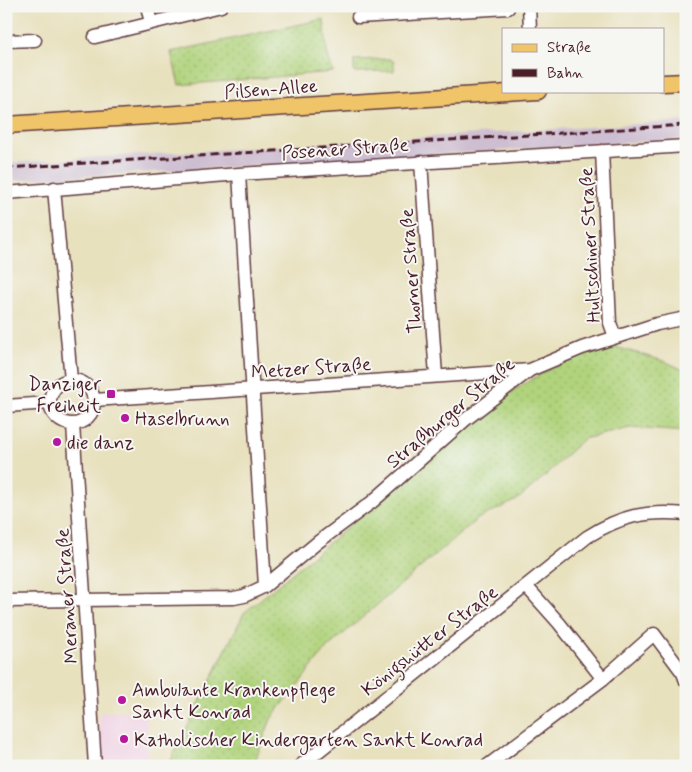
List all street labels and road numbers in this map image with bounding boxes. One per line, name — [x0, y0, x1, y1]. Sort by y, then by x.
street label: Pilsen-Allee — [224, 74, 319, 105]
street label: Posener Straße — [281, 133, 410, 166]
street label: Hultschiner Straße — [574, 166, 607, 323]
street label: Thorner Straße — [395, 208, 428, 334]
street label: Metzer Straße — [250, 352, 372, 385]
street label: Straßburger Straße — [381, 352, 522, 476]
street label: Meraner Straße — [50, 527, 85, 664]
street label: Königshütter Straße — [356, 580, 505, 705]

